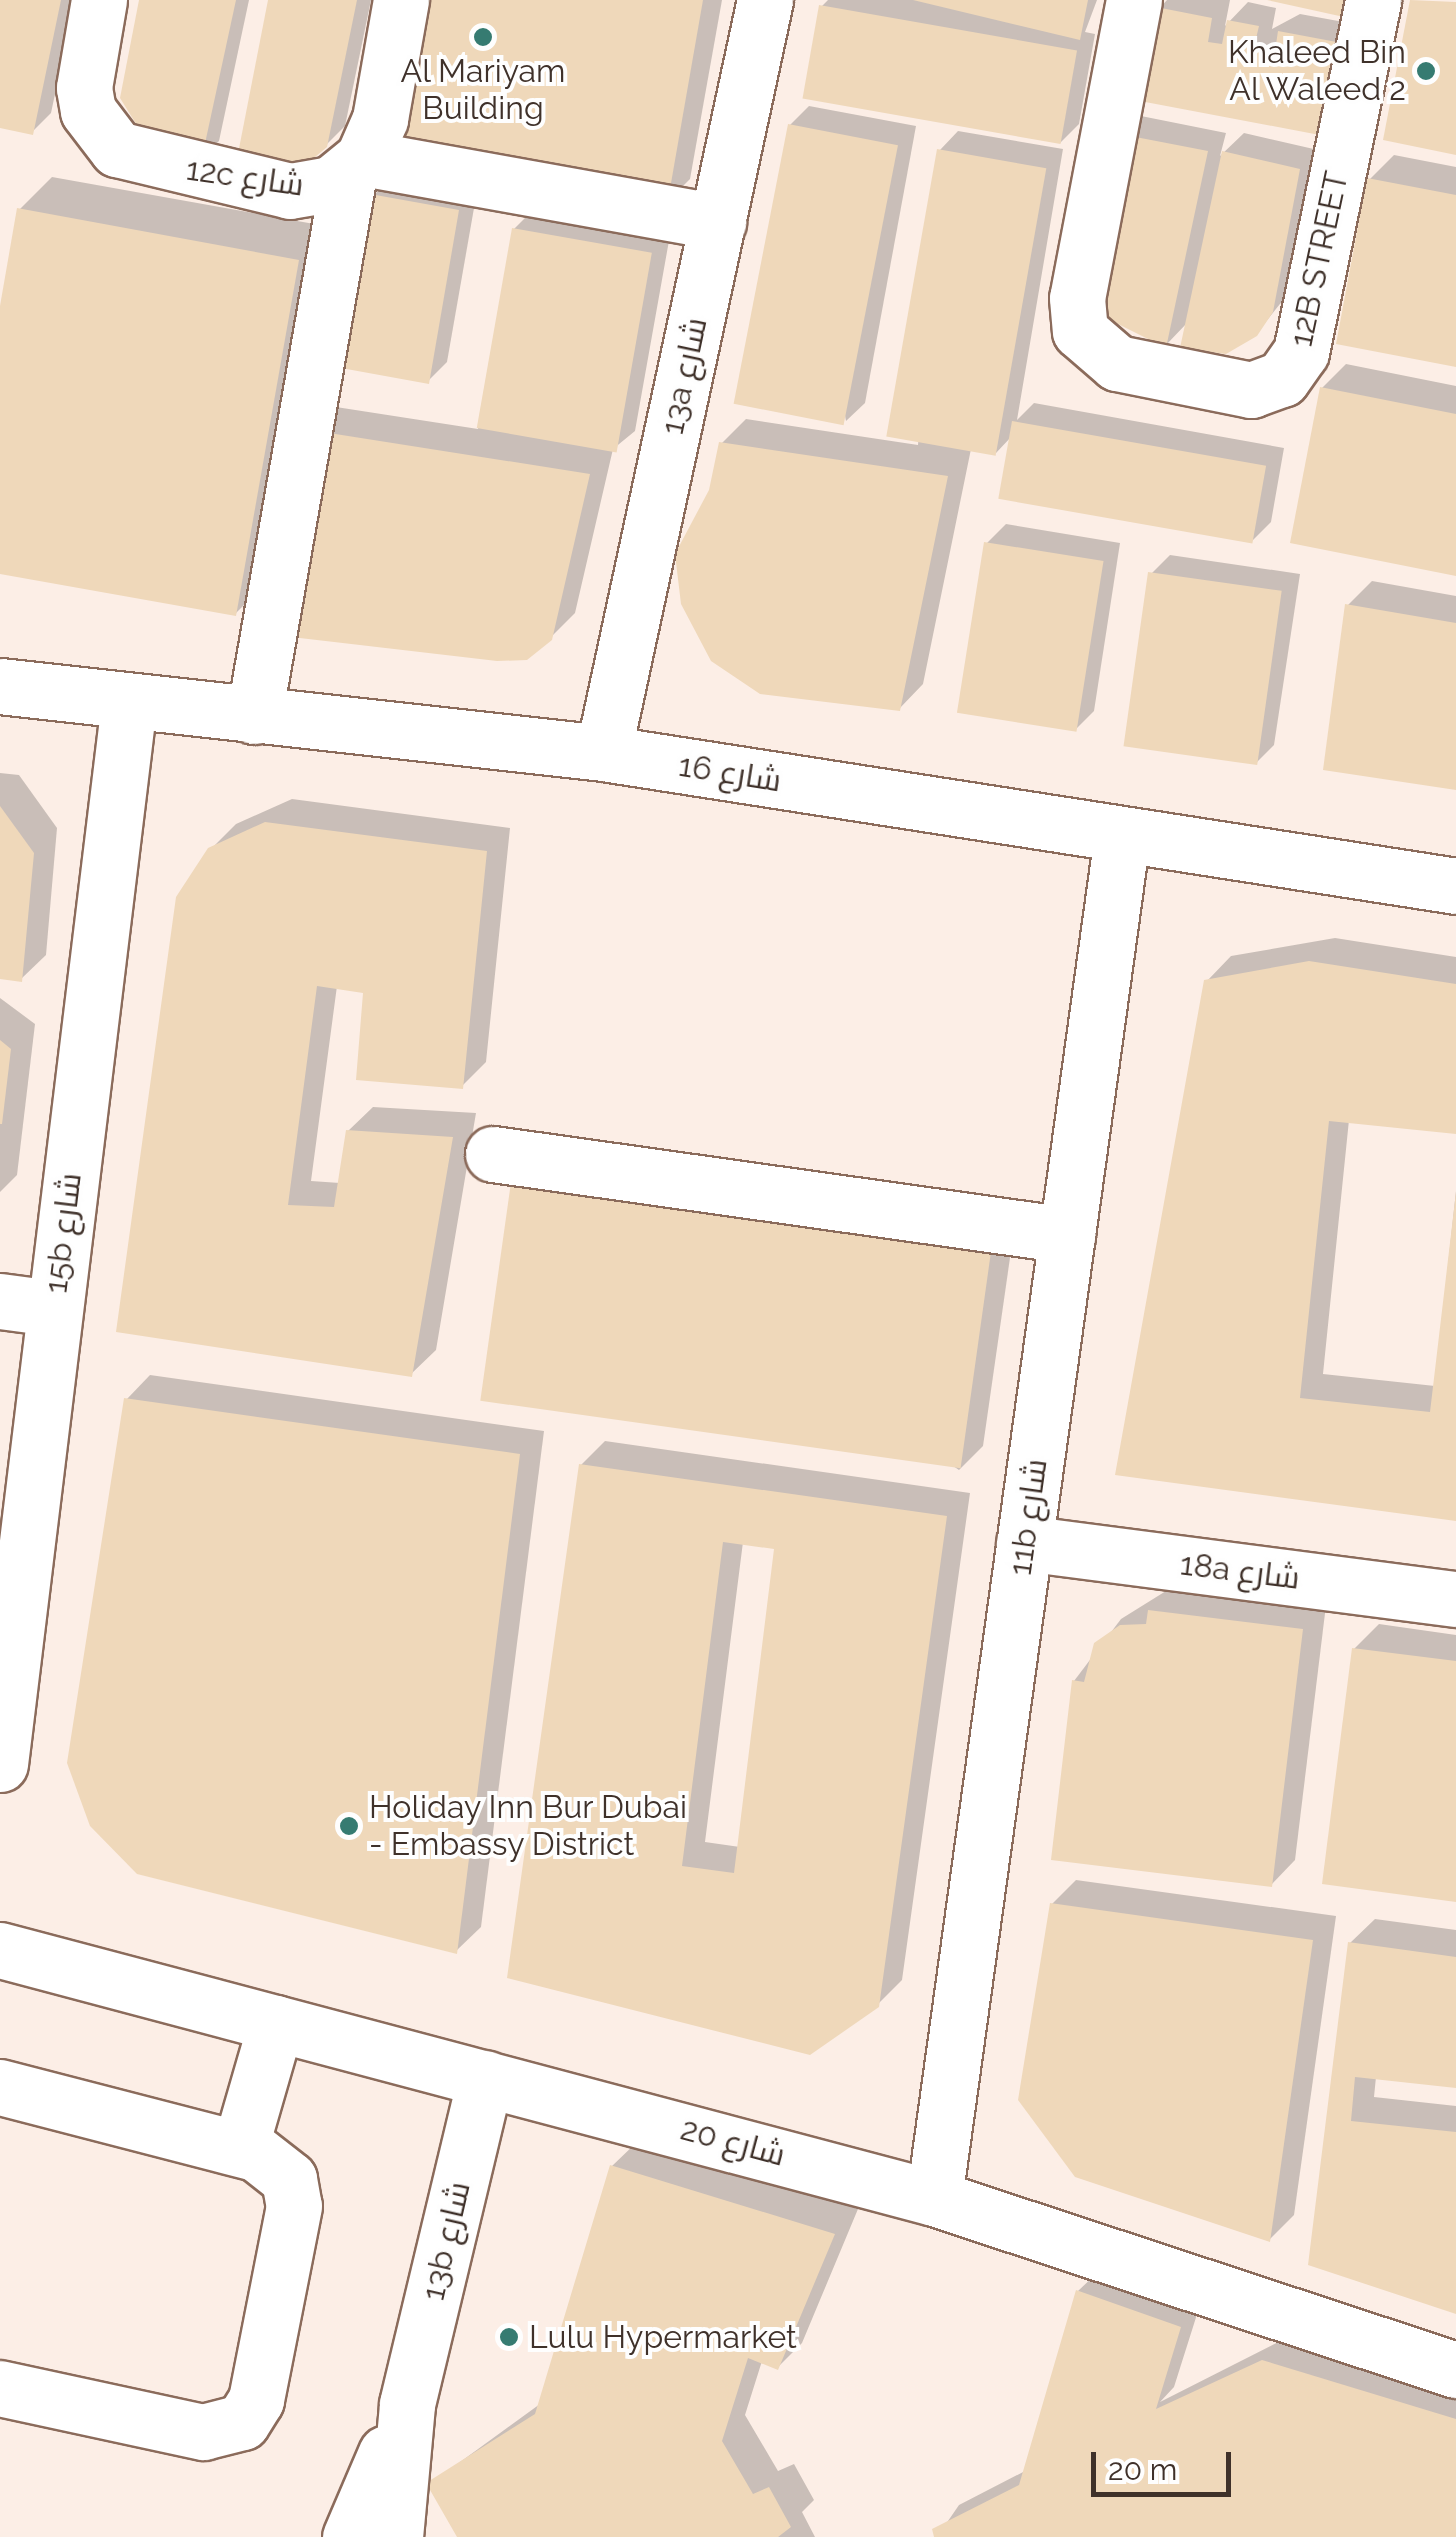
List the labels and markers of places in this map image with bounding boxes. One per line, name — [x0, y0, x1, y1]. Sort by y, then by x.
marker: Al Mariyam Building — [472, 26, 494, 48]
place label: Khaleed Bin Al Waleed 2 — [1227, 34, 1406, 109]
place label: Al Mariyam Building — [400, 53, 566, 128]
marker: Khaleed Bin Al Waleed 2 — [1415, 60, 1437, 82]
place label: Holiday Inn Bur Dubai - Embassy District — [369, 1789, 689, 1864]
marker: Holiday Inn Bur Dubai - Embassy District — [338, 1815, 360, 1837]
place label: Lulu Hypermarket — [529, 2318, 797, 2356]
marker: Lulu Hypermarket — [498, 2326, 520, 2348]

